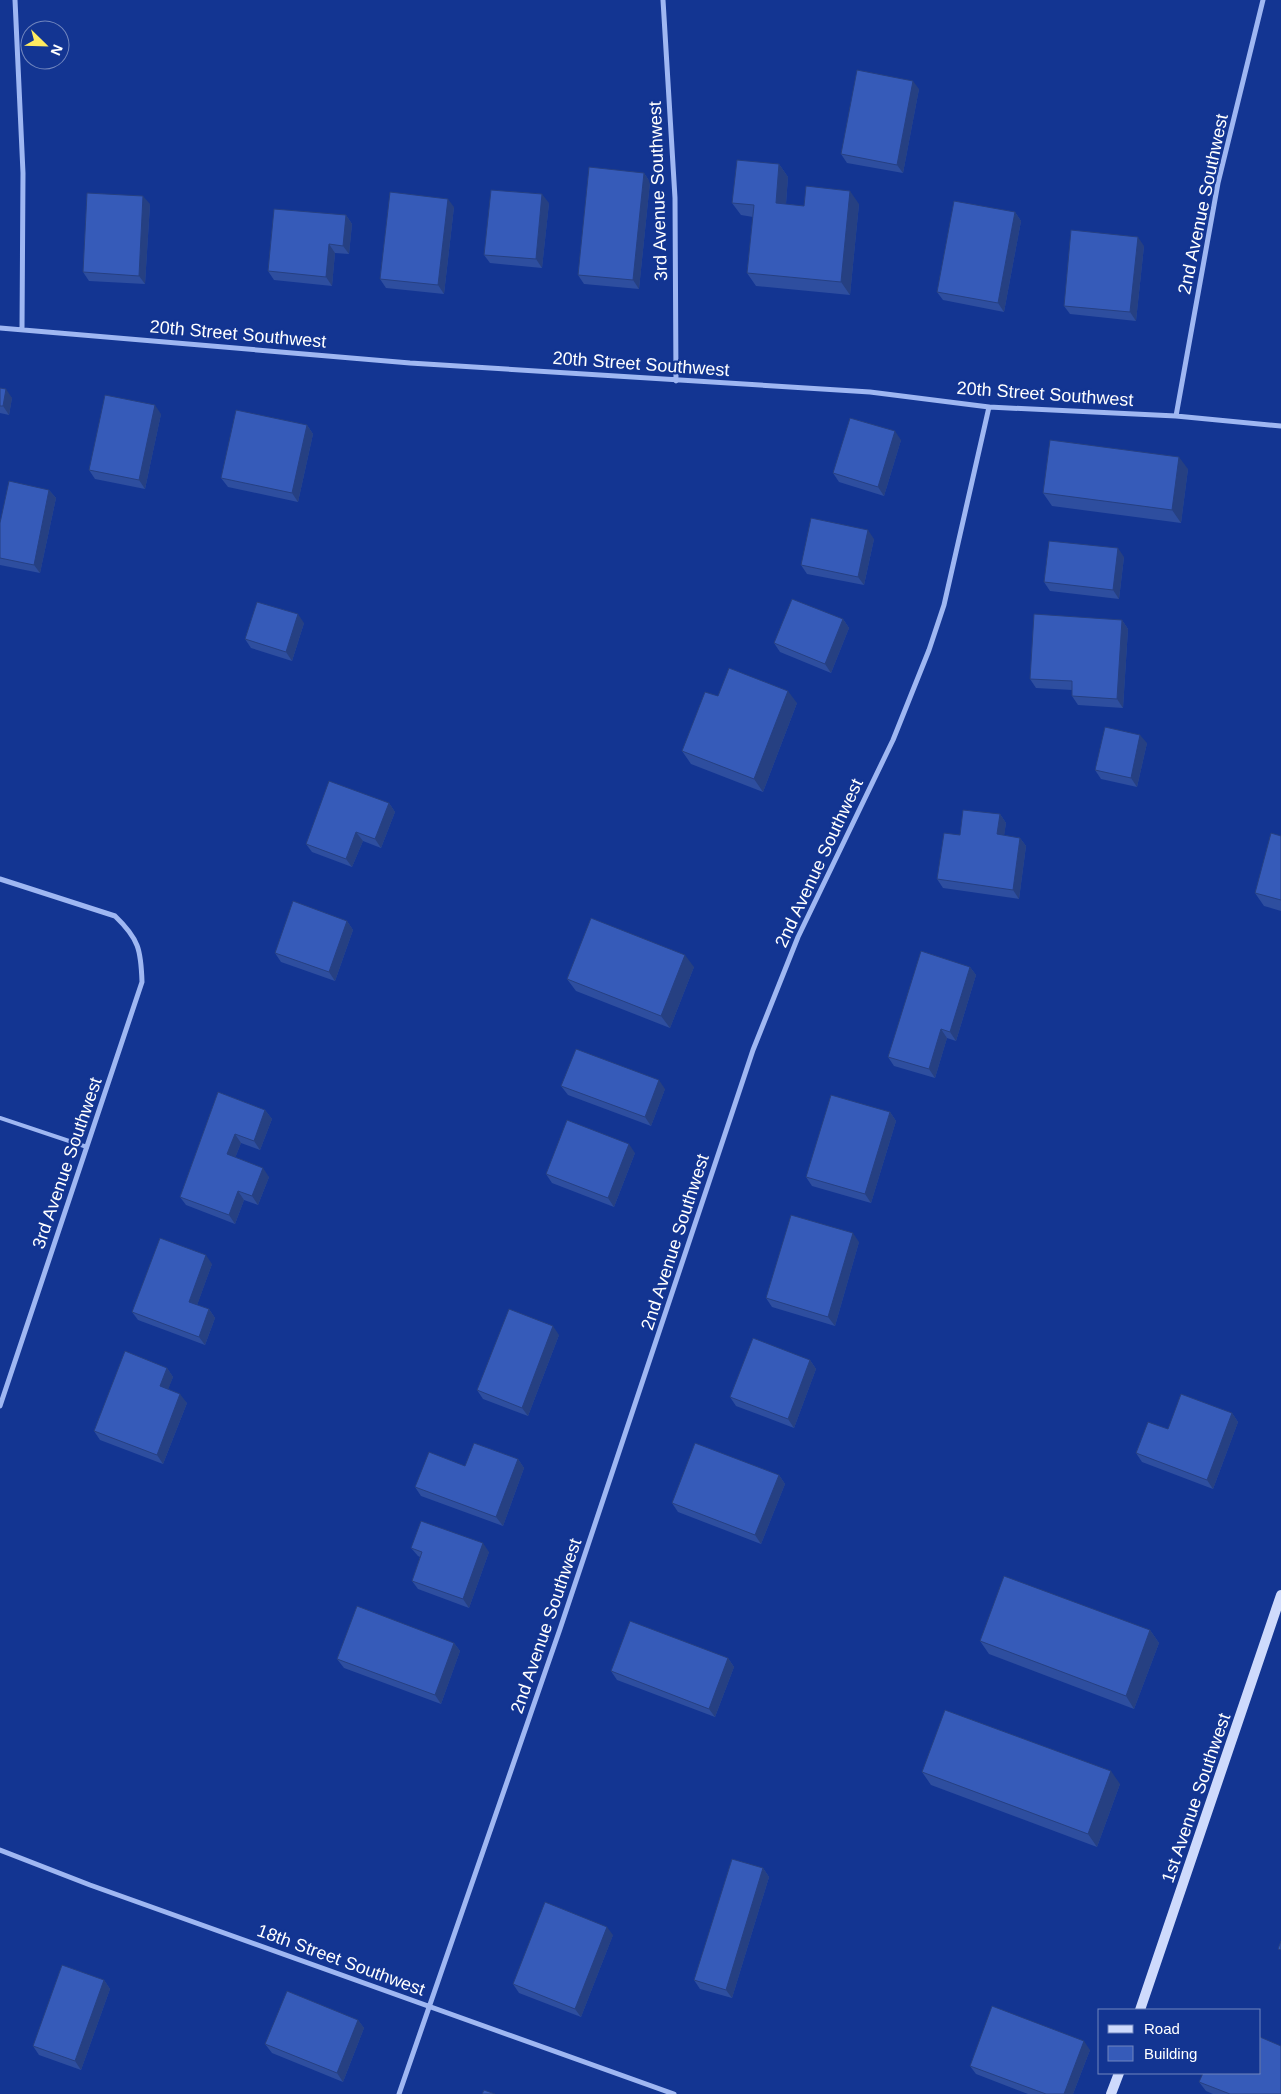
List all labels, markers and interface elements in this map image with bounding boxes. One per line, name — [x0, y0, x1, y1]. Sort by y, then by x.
north arrow — [20, 20, 70, 70]
text: N — [48, 42, 66, 58]
street label: 3rd Avenue Southwest — [645, 101, 671, 281]
street label: 2nd Avenue Southwest — [1174, 112, 1232, 296]
street label: 20th Street Southwest — [149, 316, 327, 352]
street label: 20th Street Southwest — [552, 348, 730, 380]
street label: 20th Street Southwest — [956, 378, 1134, 410]
street label: 2nd Avenue Southwest — [771, 775, 867, 951]
street label: 3rd Avenue Southwest — [28, 1075, 106, 1251]
street label: 2nd Avenue Southwest — [637, 1151, 713, 1333]
street label: 2nd Avenue Southwest — [507, 1536, 585, 1716]
street label: 1st Avenue Southwest — [1158, 1711, 1234, 1885]
street label: 18th Street Southwest — [254, 1920, 428, 2000]
legend — [1098, 2009, 1261, 2074]
text: Road — [1144, 2020, 1180, 2037]
text: Building — [1144, 2045, 1197, 2062]

